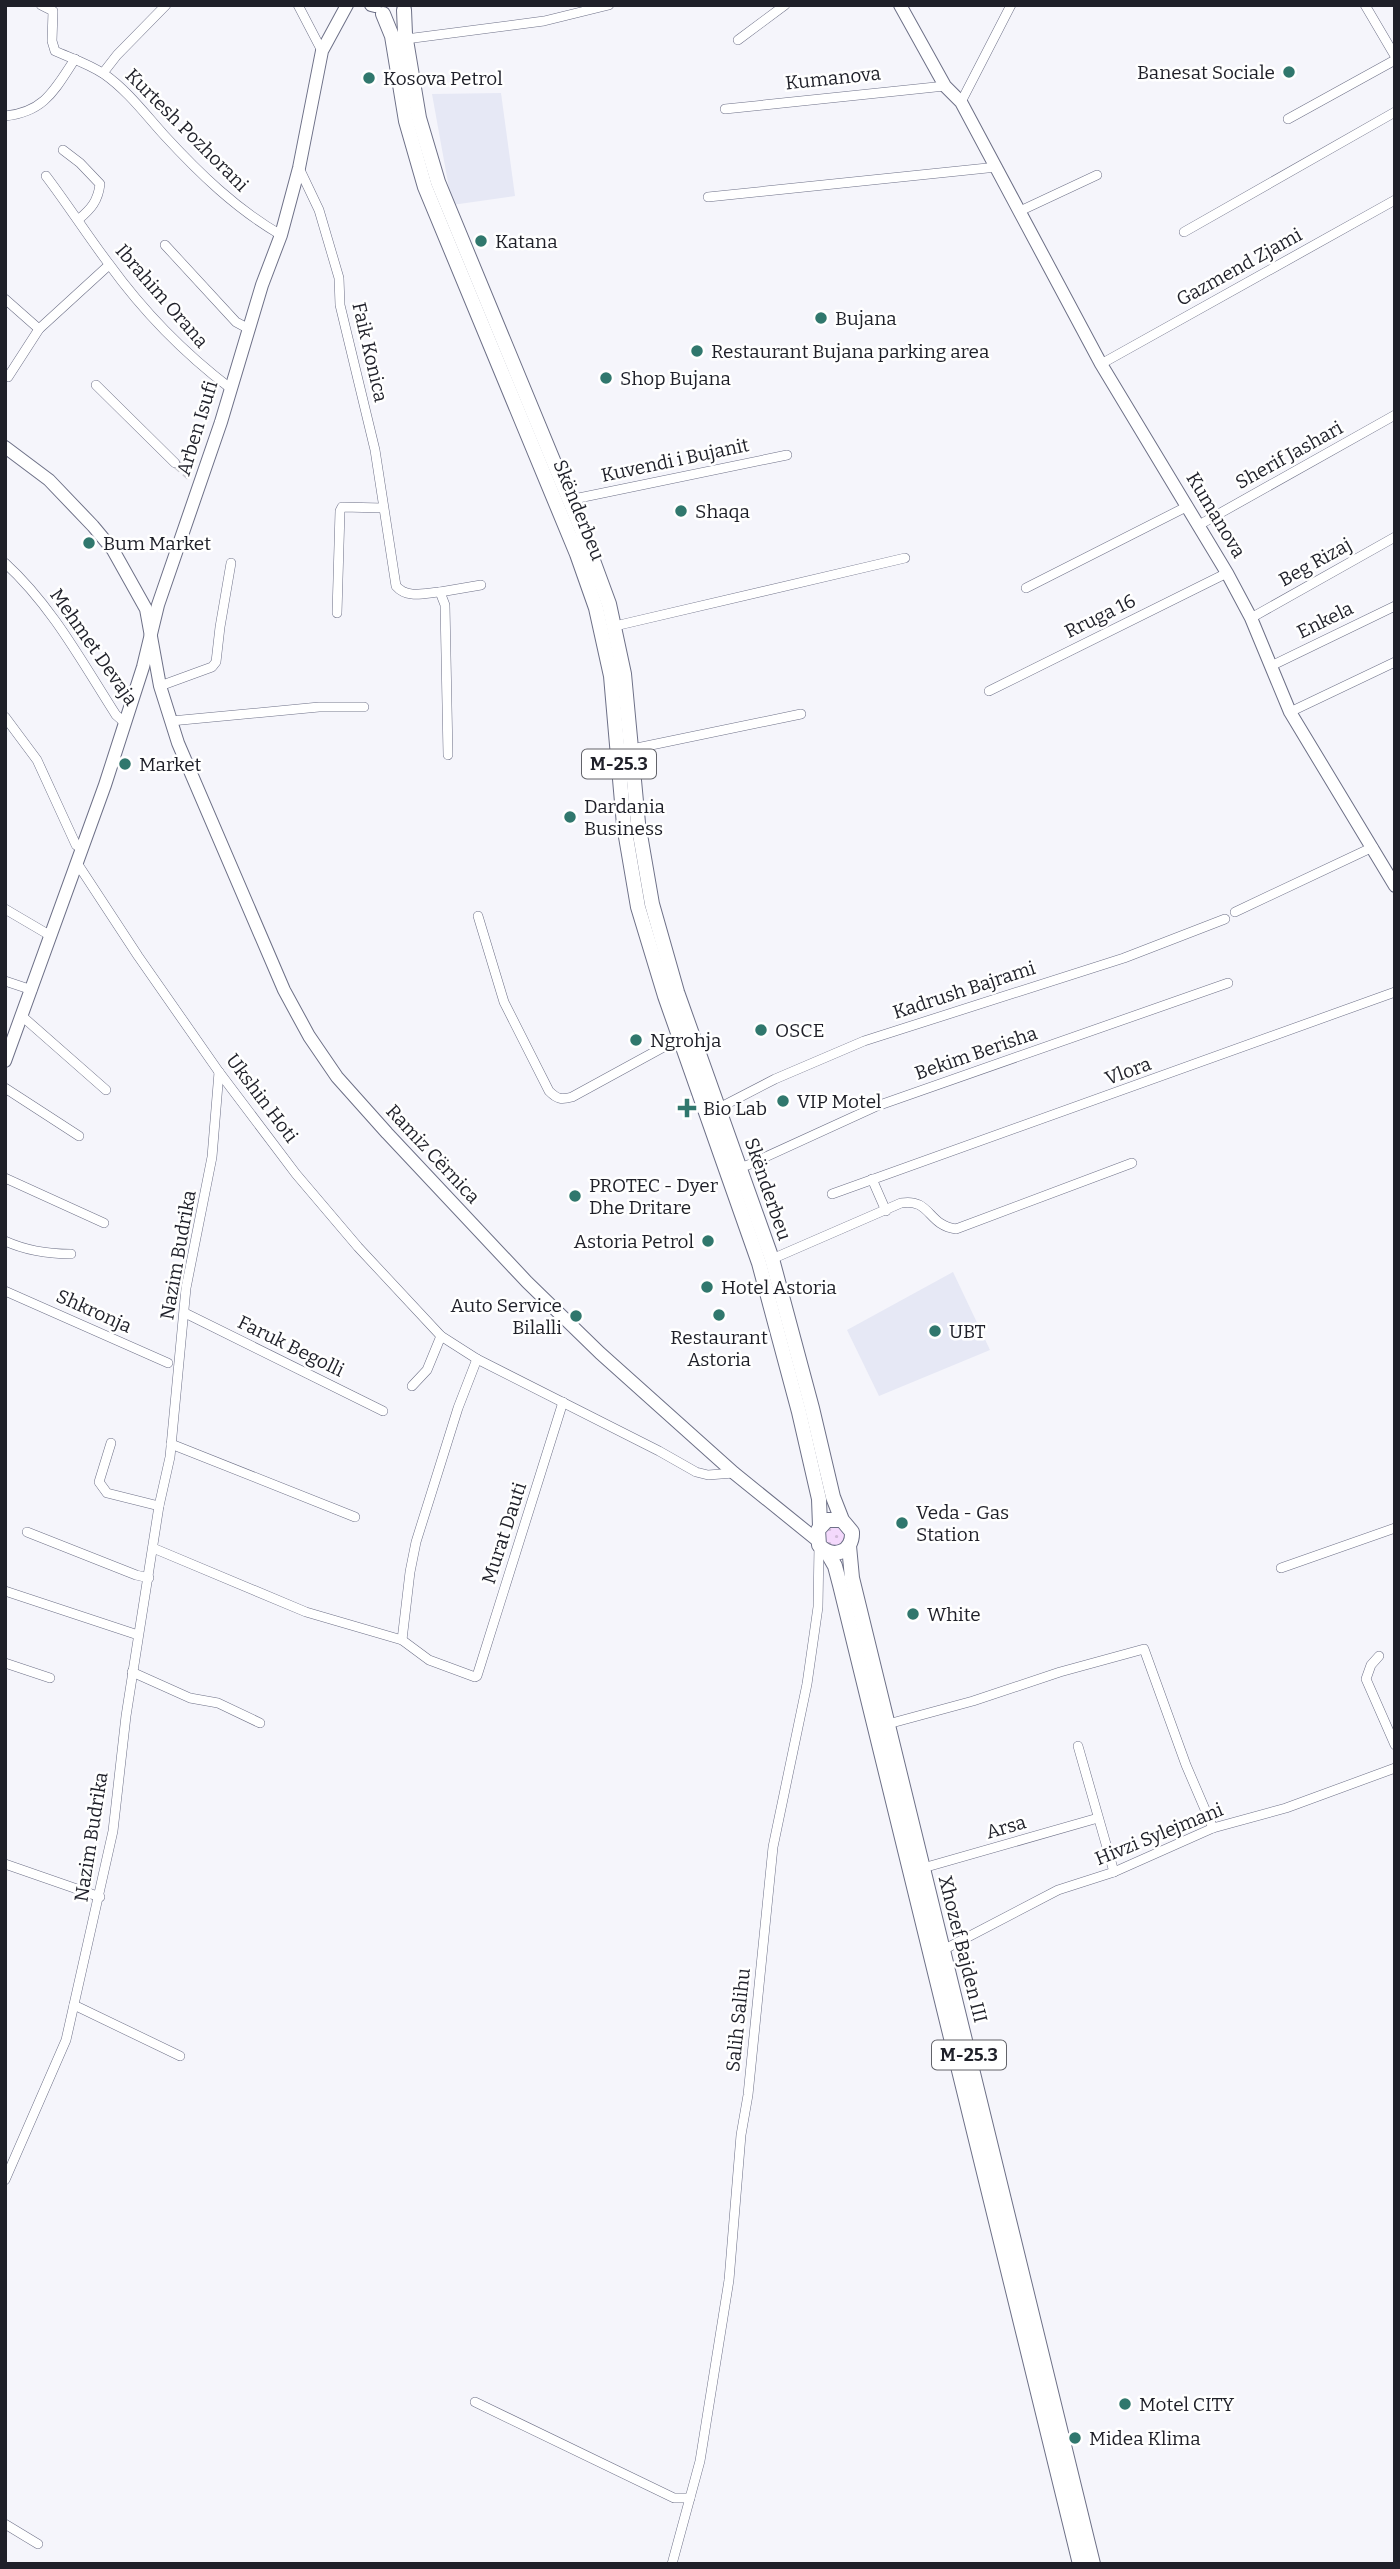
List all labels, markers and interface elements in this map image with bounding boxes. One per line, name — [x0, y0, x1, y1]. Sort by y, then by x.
street label: Kumanova — [784, 61, 882, 94]
place label: Banesat Sociale — [1137, 61, 1275, 84]
street label: Kurtesh Pozhorani — [121, 64, 253, 196]
marker: Banesat Sociale — [1281, 64, 1297, 80]
place label: Kosova Petrol — [383, 67, 503, 90]
marker: Kosova Petrol — [361, 70, 377, 86]
street label: Gazmend Zjami — [1172, 223, 1306, 311]
place label: Katana — [495, 230, 558, 253]
marker: Katana — [473, 233, 489, 249]
street label: Ibrahim Orana — [111, 239, 214, 353]
street label: Faik Konica — [347, 300, 393, 405]
place label: Bujana — [835, 307, 897, 330]
marker: Bujana — [813, 310, 829, 326]
place label: Restaurant Bujana parking area — [711, 340, 990, 363]
marker: Restaurant Bujana parking area — [689, 343, 705, 359]
place label: Shop Bujana — [620, 367, 732, 390]
marker: Shop Bujana — [598, 370, 614, 386]
street label: Arben Isufi — [172, 377, 222, 478]
street label: Sherif Jashari — [1231, 416, 1347, 494]
street label: Kuvendi i Bujanit — [599, 433, 751, 487]
street label: Skënderbeu — [548, 456, 610, 564]
street label: Kumanova — [1181, 468, 1251, 562]
place label: Shaqa — [695, 500, 751, 523]
marker: Shaqa — [673, 503, 689, 519]
place label: Bum Market — [103, 532, 211, 555]
street label: Beg Rizaj — [1275, 533, 1355, 591]
marker: Bum Market — [81, 535, 97, 551]
street label: Mehmet Devaja — [45, 584, 143, 710]
street label: Rruga 16 — [1061, 589, 1139, 643]
street label: Enkela — [1293, 596, 1357, 643]
road number: M-25.3 — [582, 750, 656, 778]
place label: Market — [139, 753, 202, 776]
marker: Market — [117, 756, 133, 772]
place label: Dardania Business — [584, 795, 665, 840]
marker: Dardania Business — [562, 809, 578, 825]
street label: Kadrush Bajrami — [890, 956, 1038, 1024]
place label: OSCE — [775, 1019, 824, 1042]
street label: Bekim Berisha — [912, 1021, 1041, 1085]
marker: OSCE — [753, 1022, 769, 1038]
place label: Ngrohja — [650, 1029, 722, 1052]
marker: Ngrohja — [628, 1032, 644, 1048]
street label: Ukshin Hoti — [221, 1049, 303, 1147]
street label: Vlora — [1102, 1052, 1155, 1090]
place label: VIP Motel — [797, 1090, 882, 1113]
marker: VIP Motel — [775, 1093, 791, 1109]
place label: Bio Lab — [703, 1097, 767, 1120]
marker: Bio Lab — [677, 1098, 697, 1118]
street label: Ramiz Cërnica — [381, 1100, 485, 1209]
street label: Skënderbeu — [740, 1135, 796, 1243]
place label: PROTEC - Dyer Dhe Dritare — [589, 1174, 719, 1219]
street label: Nazim Budrika — [155, 1188, 201, 1322]
marker: PROTEC - Dyer Dhe Dritare — [567, 1188, 583, 1204]
place label: Astoria Petrol — [574, 1230, 694, 1253]
marker: Astoria Petrol — [700, 1233, 716, 1249]
place label: Hotel Astoria — [721, 1276, 837, 1299]
marker: Hotel Astoria — [699, 1279, 715, 1295]
street label: Shkronja — [53, 1284, 136, 1338]
place label: Auto Service Bilalli — [451, 1294, 562, 1339]
marker: Restaurant Astoria — [711, 1307, 727, 1323]
marker: Auto Service Bilalli — [568, 1308, 584, 1324]
street label: Faruk Begolli — [234, 1310, 348, 1382]
place label: UBT — [949, 1320, 986, 1343]
marker: UBT — [927, 1323, 943, 1339]
place label: Restaurant Astoria — [670, 1326, 768, 1371]
street label: Murat Dauti — [477, 1479, 531, 1587]
place label: Veda - Gas Station — [916, 1501, 1009, 1546]
marker: Veda - Gas Station — [894, 1515, 910, 1531]
place label: White — [927, 1603, 981, 1626]
marker: White — [905, 1606, 921, 1622]
street label: Nazim Budrika — [69, 1770, 113, 1904]
street label: Hivzi Sylejmani — [1091, 1798, 1227, 1870]
street label: Arsa — [983, 1810, 1029, 1844]
street label: Xhozef Bajden III — [934, 1873, 992, 2025]
street label: Salih Salihu — [721, 1967, 755, 2073]
road number: M-25.3 — [932, 2040, 1006, 2070]
place label: Motel CITY — [1139, 2393, 1235, 2416]
marker: Motel CITY — [1117, 2396, 1133, 2412]
place label: Midea Klima — [1089, 2427, 1201, 2450]
marker: Midea Klima — [1067, 2430, 1083, 2446]

